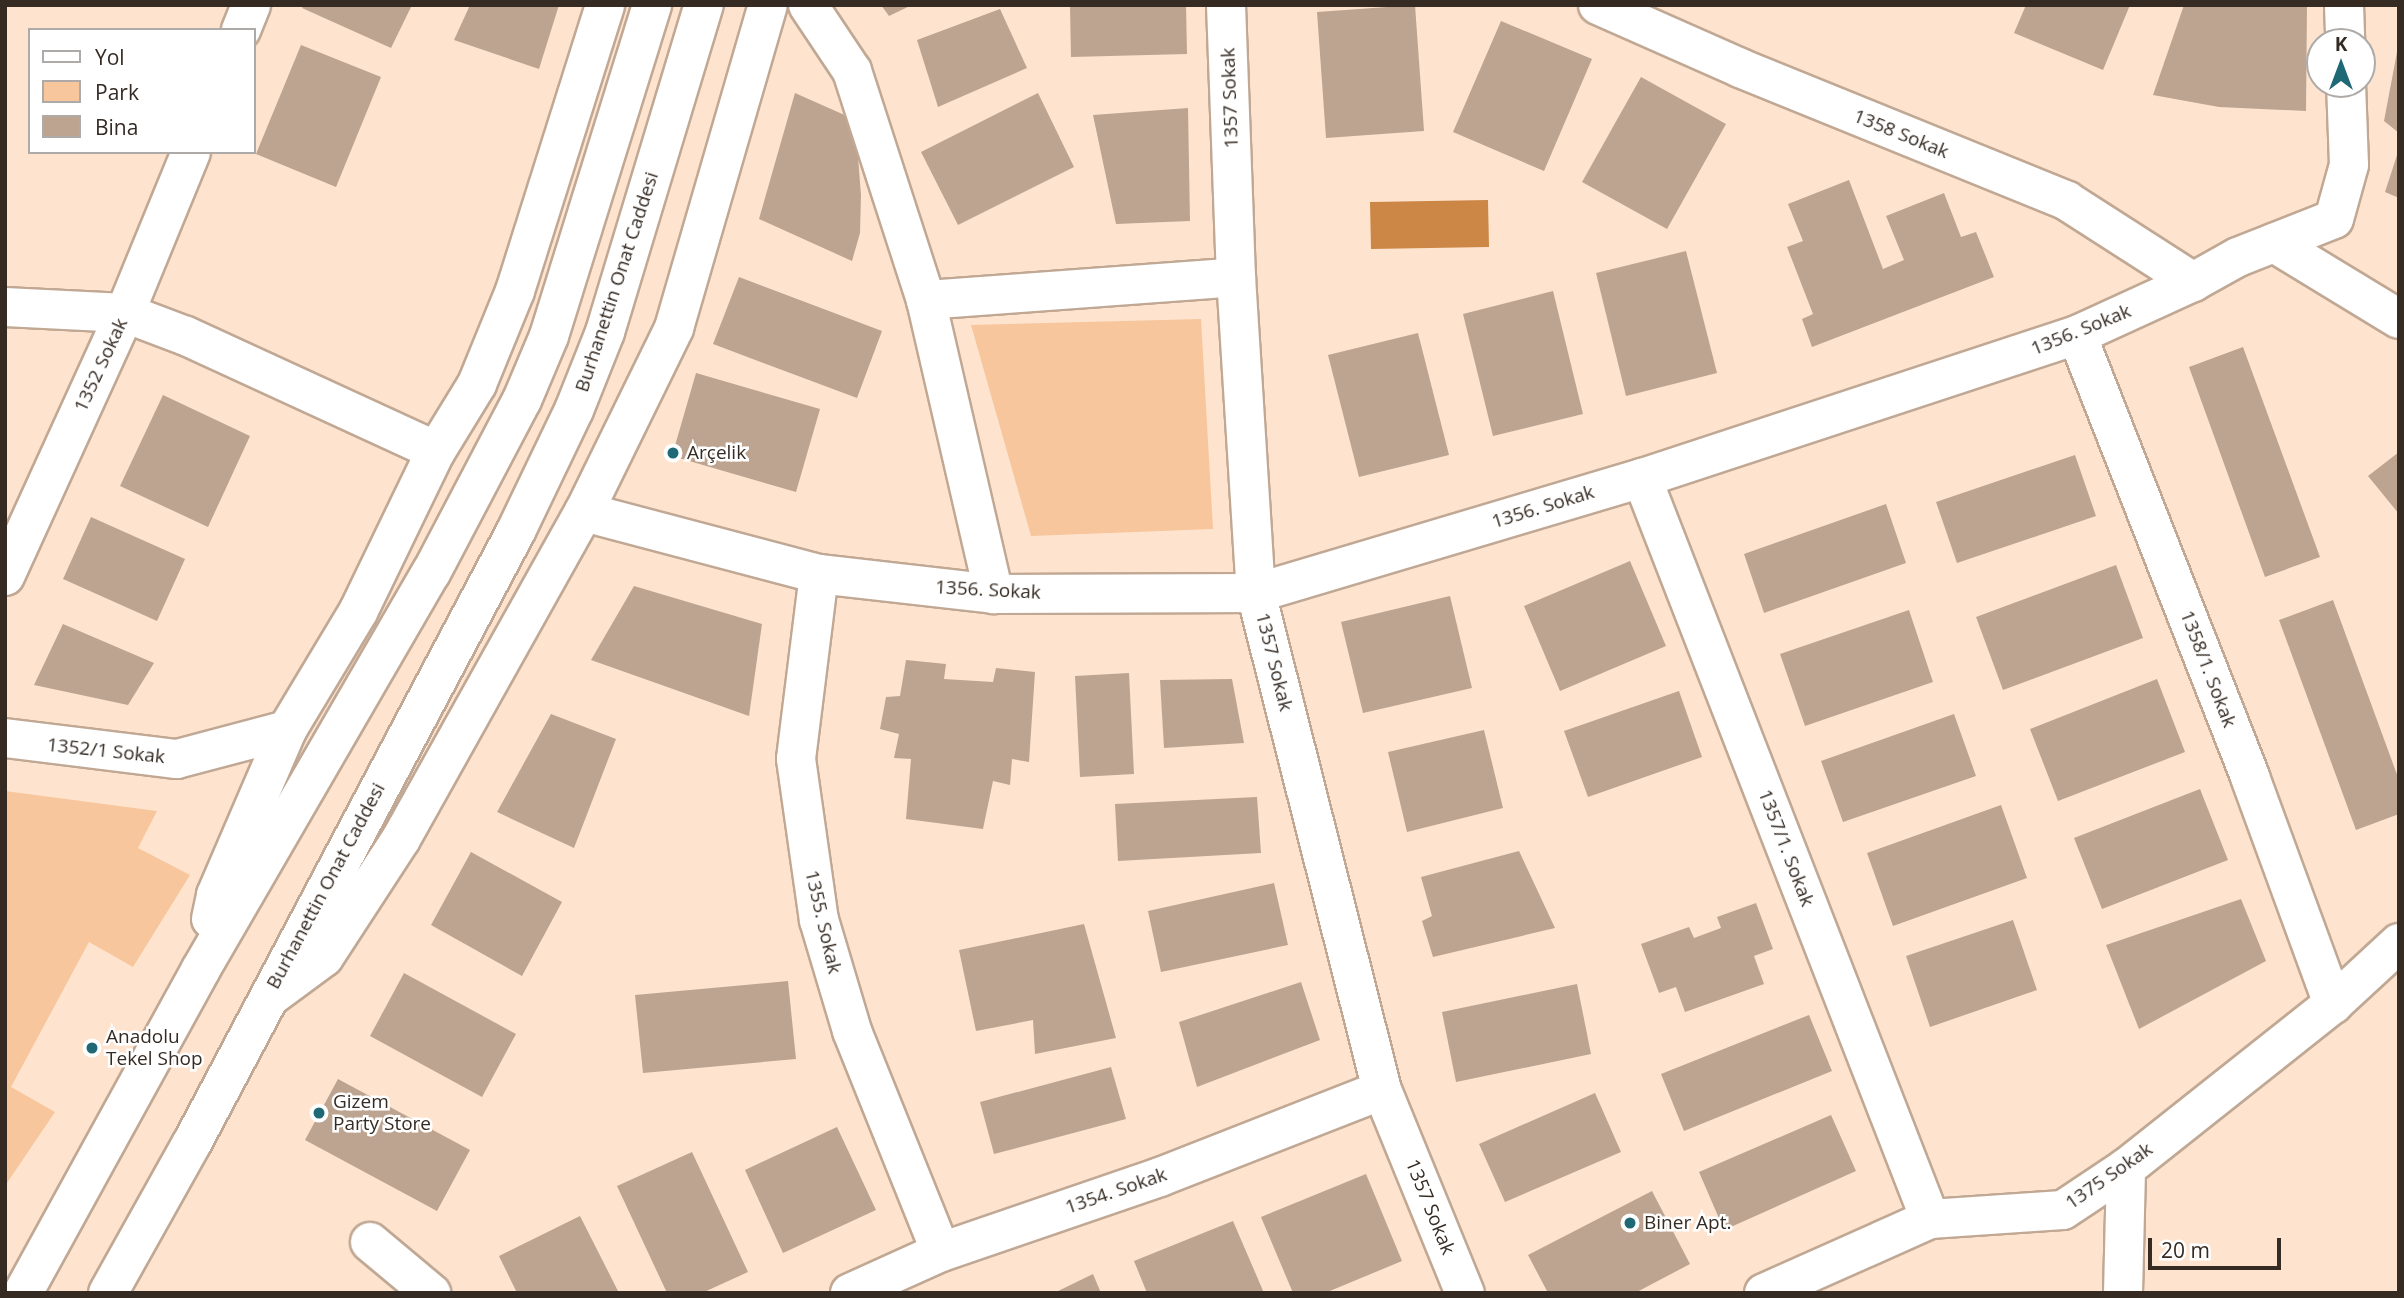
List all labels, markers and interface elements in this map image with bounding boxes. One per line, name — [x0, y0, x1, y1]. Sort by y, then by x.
legend — [28, 28, 256, 154]
north arrow — [2306, 28, 2376, 98]
text: K — [2335, 31, 2347, 57]
text: Yol — [95, 43, 125, 71]
street label: 1357 Sokak — [1217, 47, 1243, 149]
text: Park — [95, 78, 139, 106]
street label: 1358 Sokak — [1850, 105, 1952, 163]
text: Bina — [95, 113, 138, 141]
street label: Burhanettin Onat Caddesi — [571, 169, 663, 395]
street label: 1356. Sokak — [2028, 300, 2134, 360]
street label: 1352 Sokak — [69, 315, 133, 415]
place label: Arçelik — [687, 442, 746, 464]
marker: Arçelik — [665, 445, 681, 461]
street label: 1356. Sokak — [1489, 481, 1597, 533]
street label: 1356. Sokak — [935, 576, 1041, 604]
street label: 1358/1. Sokak — [2175, 607, 2241, 731]
street label: 1357 Sokak — [1251, 610, 1297, 714]
street label: 1352/1 Sokak — [46, 733, 166, 769]
street label: Burhanettin Onat Caddesi — [262, 779, 390, 993]
street label: 1357/1. Sokak — [1753, 786, 1819, 910]
street label: 1355. Sokak — [800, 868, 846, 976]
place label: Anadolu Tekel Shop — [106, 1026, 203, 1070]
marker: Anadolu Tekel Shop — [84, 1040, 100, 1056]
place label: Gizem Party Store — [333, 1091, 431, 1135]
marker: Gizem Party Store — [311, 1105, 327, 1121]
street label: 1375 Sokak — [2061, 1138, 2157, 1214]
street label: 1357 Sokak — [1401, 1156, 1459, 1258]
street label: 1354. Sokak — [1062, 1163, 1170, 1219]
place label: Biner Apt. — [1644, 1212, 1731, 1234]
marker: Biner Apt. — [1622, 1215, 1638, 1231]
scale bar — [2152, 1224, 2285, 1268]
text: 20 m — [2161, 1236, 2210, 1264]

